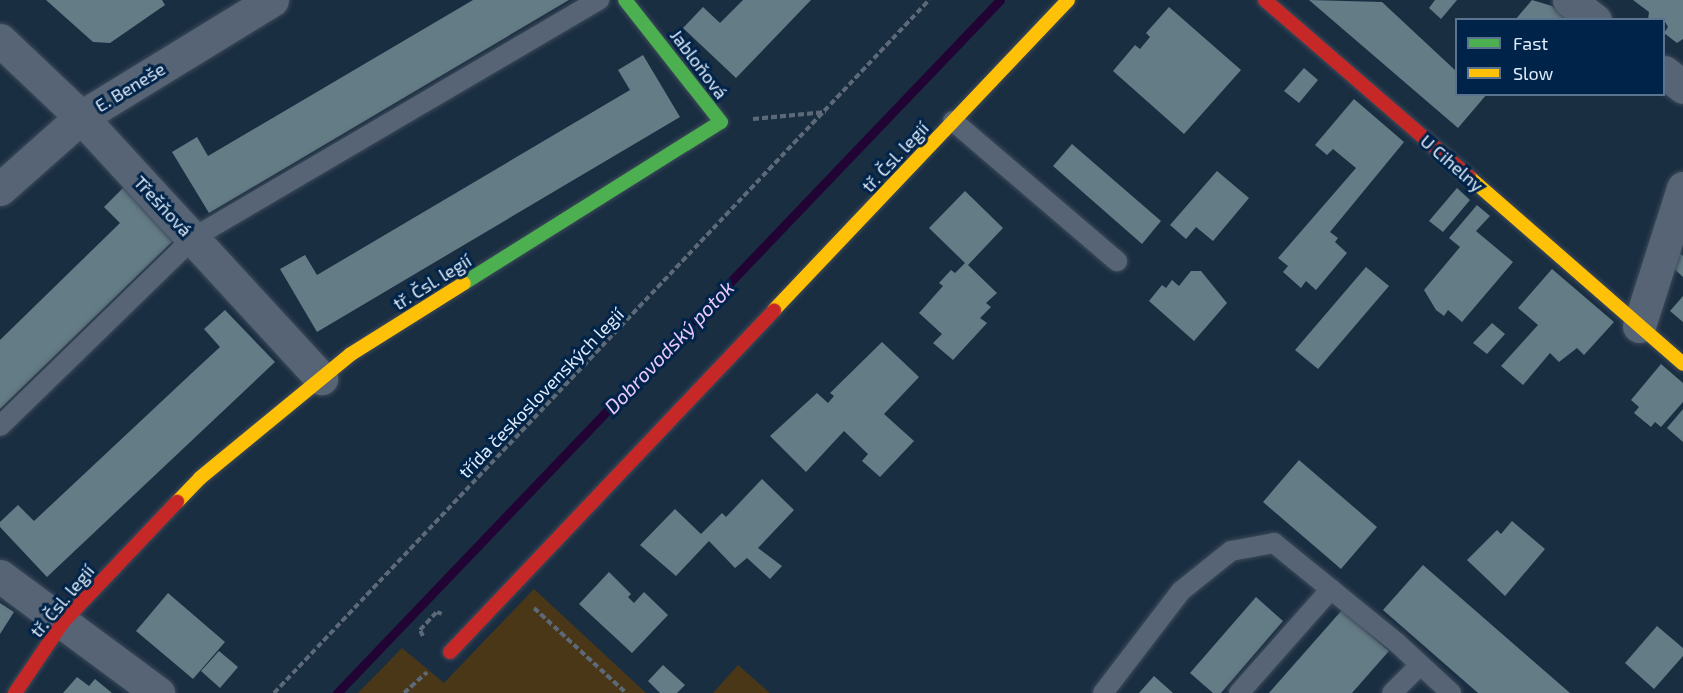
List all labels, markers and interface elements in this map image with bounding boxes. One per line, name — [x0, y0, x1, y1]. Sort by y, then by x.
legend — [1455, 18, 1665, 96]
street label: Jabloňová — [666, 25, 732, 103]
text: Fast — [1513, 32, 1548, 54]
street label: E. Beneše — [91, 58, 169, 116]
text: Slow — [1513, 62, 1553, 84]
street label: tř. Čsl. legií — [857, 117, 933, 197]
street label: U Cihelny — [1416, 130, 1488, 196]
street label: Třešňová — [130, 171, 196, 241]
street label: tř. Čsl. legií — [389, 249, 475, 315]
water label: Dobrovodský potok — [599, 275, 739, 419]
street label: třída československých legií — [454, 303, 628, 483]
street label: tř. Čsl. legií — [25, 560, 99, 642]

